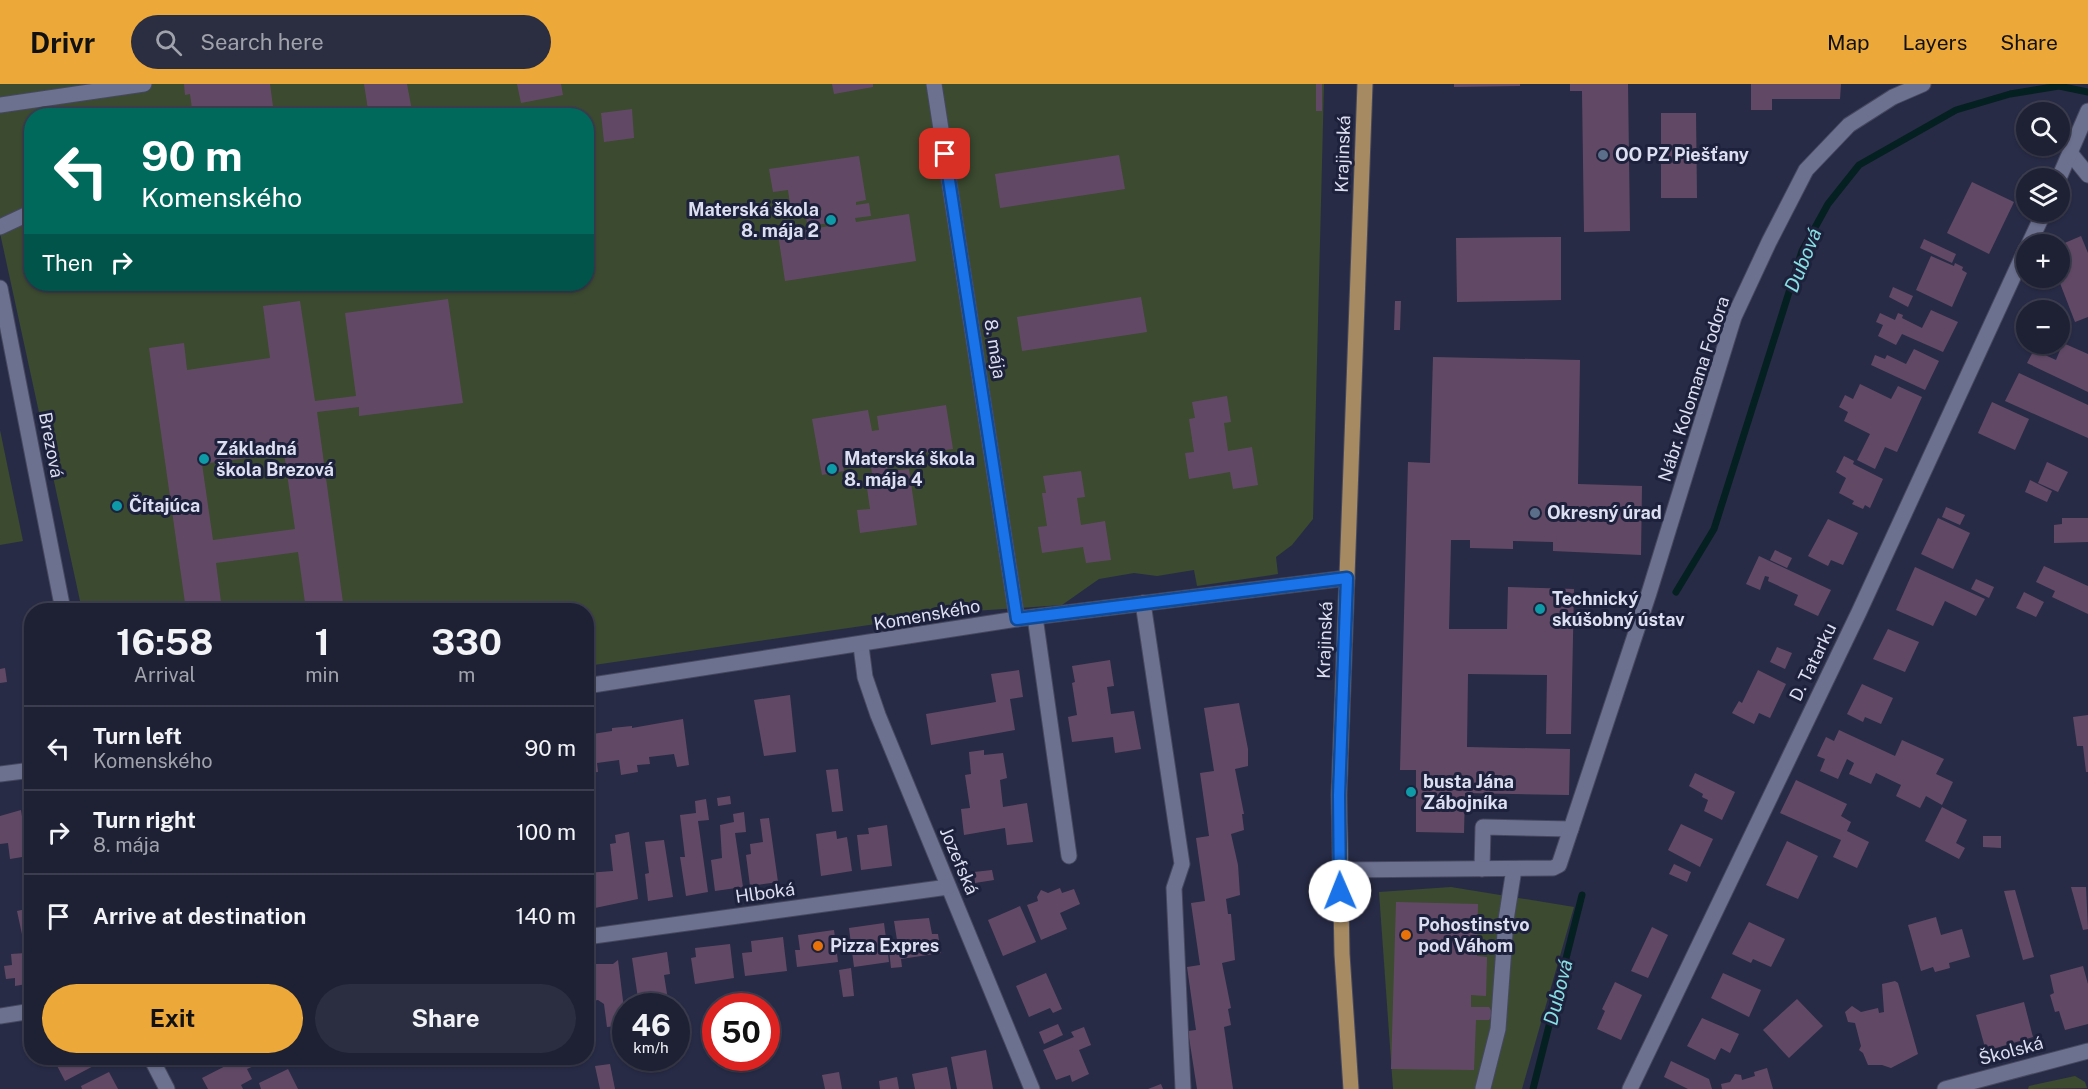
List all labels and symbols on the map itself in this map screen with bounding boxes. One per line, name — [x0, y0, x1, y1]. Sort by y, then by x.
street label: Krajinská — [1331, 115, 1354, 193]
pin — [919, 128, 970, 179]
place label: OO PZ Piešťany — [1615, 144, 1749, 165]
marker: OO PZ Piešťany — [1596, 148, 1610, 162]
place label: Materská škola 8. mája 2 — [688, 199, 819, 241]
marker: Materská škola 8. mája 2 — [824, 213, 838, 227]
water label: Dubová — [1779, 224, 1827, 296]
street label: Nábr. Kolomana Fodora — [1654, 293, 1733, 484]
street label: 8. mája — [980, 318, 1011, 380]
street label: Brezová — [35, 410, 68, 479]
place label: Základná škola Brezová — [216, 438, 334, 480]
place label: Materská škola 8. mája 4 — [844, 448, 975, 490]
marker: Základná škola Brezová — [197, 452, 211, 466]
marker: Materská škola 8. mája 4 — [825, 462, 839, 476]
place label: Čítajúca — [129, 494, 200, 516]
marker: Čítajúca — [110, 499, 124, 513]
place label: Okresný úrad — [1547, 502, 1662, 523]
marker: Okresný úrad — [1528, 506, 1542, 520]
place label: Technický skúšobný ústav — [1552, 588, 1685, 630]
street label: Komenského — [872, 595, 982, 634]
street label: Krajinská — [1313, 601, 1336, 679]
marker: Technický skúšobný ústav — [1533, 602, 1547, 616]
street label: D. Tatarku — [1785, 619, 1840, 704]
place label: busta Jána Zábojníka — [1423, 771, 1514, 813]
marker: busta Jána Zábojníka — [1404, 785, 1418, 799]
street label: Jozefská — [936, 824, 983, 898]
position arrow — [1308, 859, 1372, 923]
street label: Hlboká — [734, 878, 796, 907]
place label: Pohostinstvo pod Váhom — [1418, 914, 1530, 956]
marker: Pohostinstvo pod Váhom — [1399, 928, 1413, 942]
place label: Pizza Expres — [830, 935, 939, 956]
marker: Pizza Expres — [811, 939, 825, 953]
water label: Dubová — [1538, 956, 1578, 1028]
speed limit sign: 50 — [702, 993, 780, 1071]
street label: Školská — [1976, 1032, 2045, 1069]

